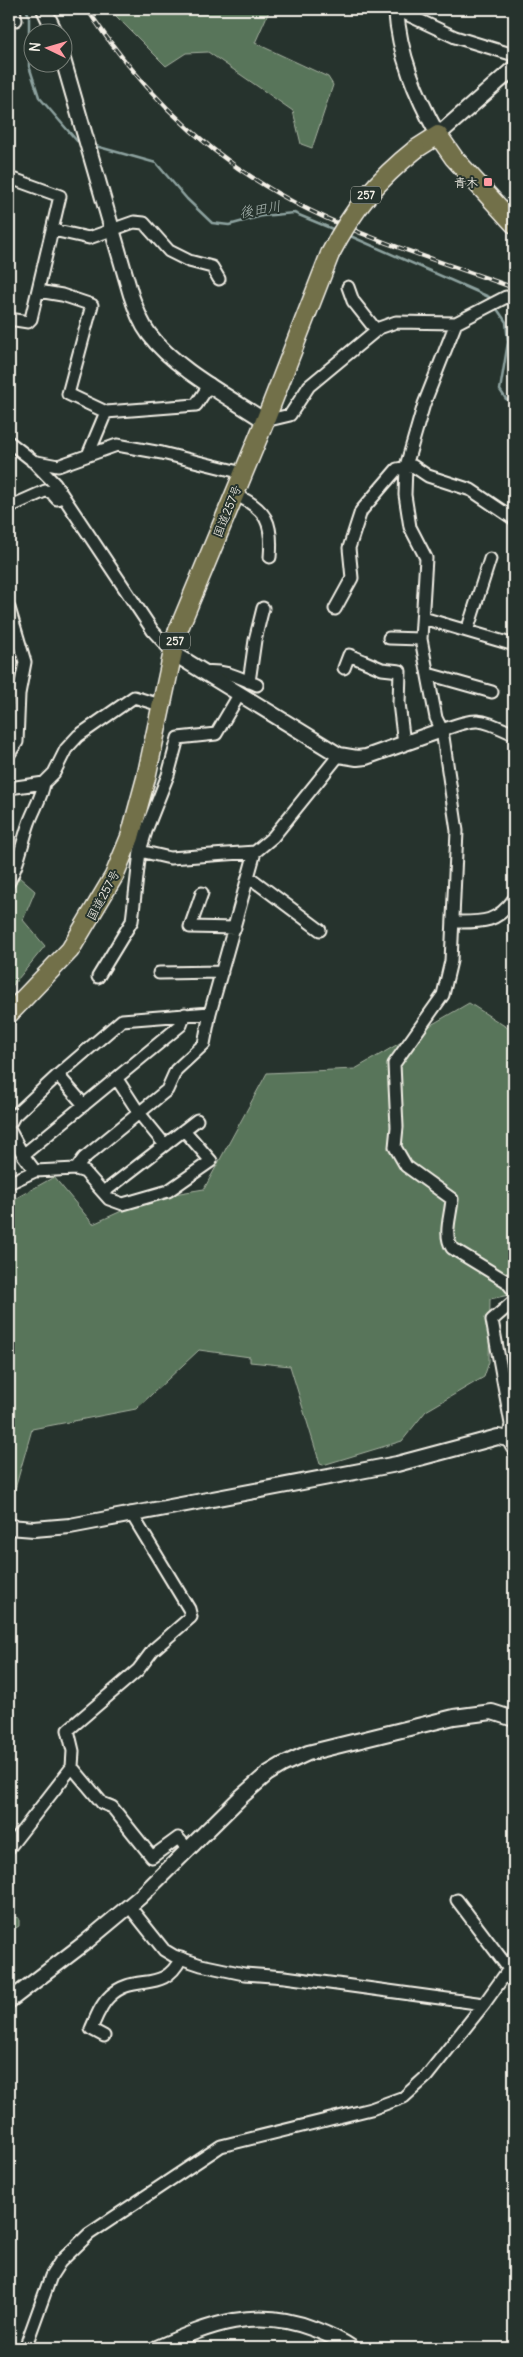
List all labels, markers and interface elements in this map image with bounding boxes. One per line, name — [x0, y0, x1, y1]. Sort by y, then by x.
north arrow — [22, 22, 72, 72]
text: N — [26, 41, 44, 52]
place label: 青木 — [454, 175, 478, 190]
marker: 青木 — [482, 176, 494, 188]
road number: 257 — [351, 186, 381, 204]
water label: 後田川 — [238, 196, 282, 222]
street label: 国道257号 — [210, 483, 244, 539]
road number: 257 — [160, 632, 190, 649]
street label: 国道257号 — [83, 867, 123, 923]

